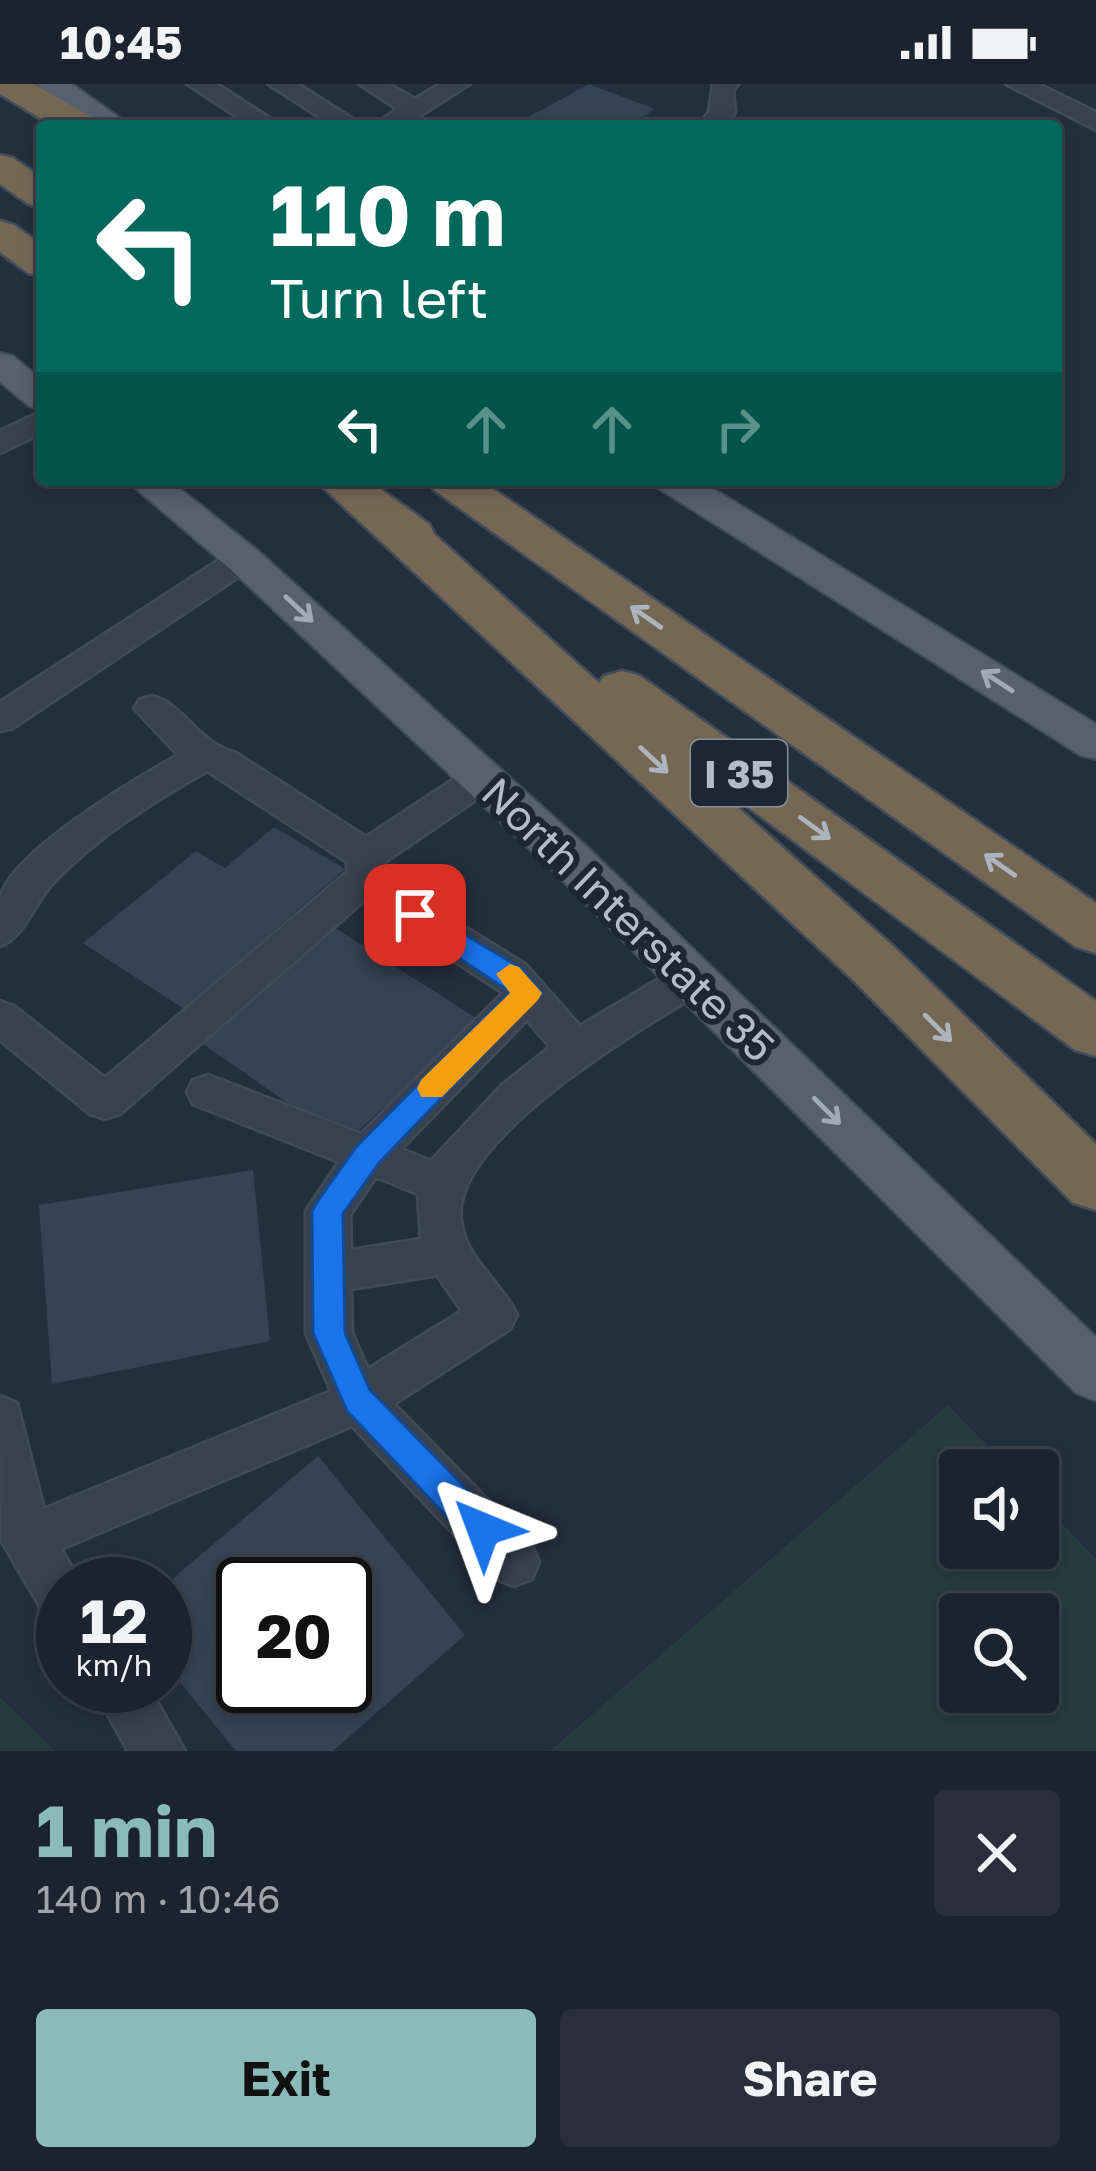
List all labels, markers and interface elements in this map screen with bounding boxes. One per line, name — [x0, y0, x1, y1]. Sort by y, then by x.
text: 10:45 — [60, 15, 182, 69]
text: 110 m — [270, 164, 506, 264]
icon: left — [72, 168, 228, 324]
text: Turn left — [270, 265, 488, 330]
icon: left — [327, 396, 393, 462]
icon: ahead — [453, 396, 519, 462]
icon: ahead — [579, 396, 645, 462]
icon: right — [705, 396, 771, 462]
one-way arrow — [283, 595, 313, 622]
one-way arrow — [630, 605, 663, 630]
one-way arrow — [981, 668, 1015, 693]
road number: I 35 — [691, 740, 787, 806]
one-way arrow — [639, 746, 669, 773]
street label: North Interstate 35 — [473, 767, 785, 1071]
one-way arrow — [798, 815, 831, 841]
one-way arrow — [984, 852, 1017, 878]
pin — [364, 864, 466, 966]
icon: arrive — [382, 882, 448, 948]
one-way arrow — [923, 1013, 952, 1042]
one-way arrow — [812, 1096, 841, 1125]
map controls — [939, 1449, 1059, 1713]
button: sound — [939, 1449, 1059, 1569]
position arrow — [420, 1466, 546, 1592]
speed limit sign: 20 — [216, 1557, 372, 1713]
text: 12 — [80, 1584, 148, 1656]
button: search — [939, 1593, 1059, 1713]
text: km/h — [76, 1647, 152, 1683]
text: 1 min — [36, 1786, 217, 1873]
button: close — [934, 1790, 1060, 1916]
text: 140 m · 10:46 — [36, 1875, 281, 1922]
button: Exit — [36, 2009, 536, 2147]
button: Share — [560, 2009, 1060, 2147]

